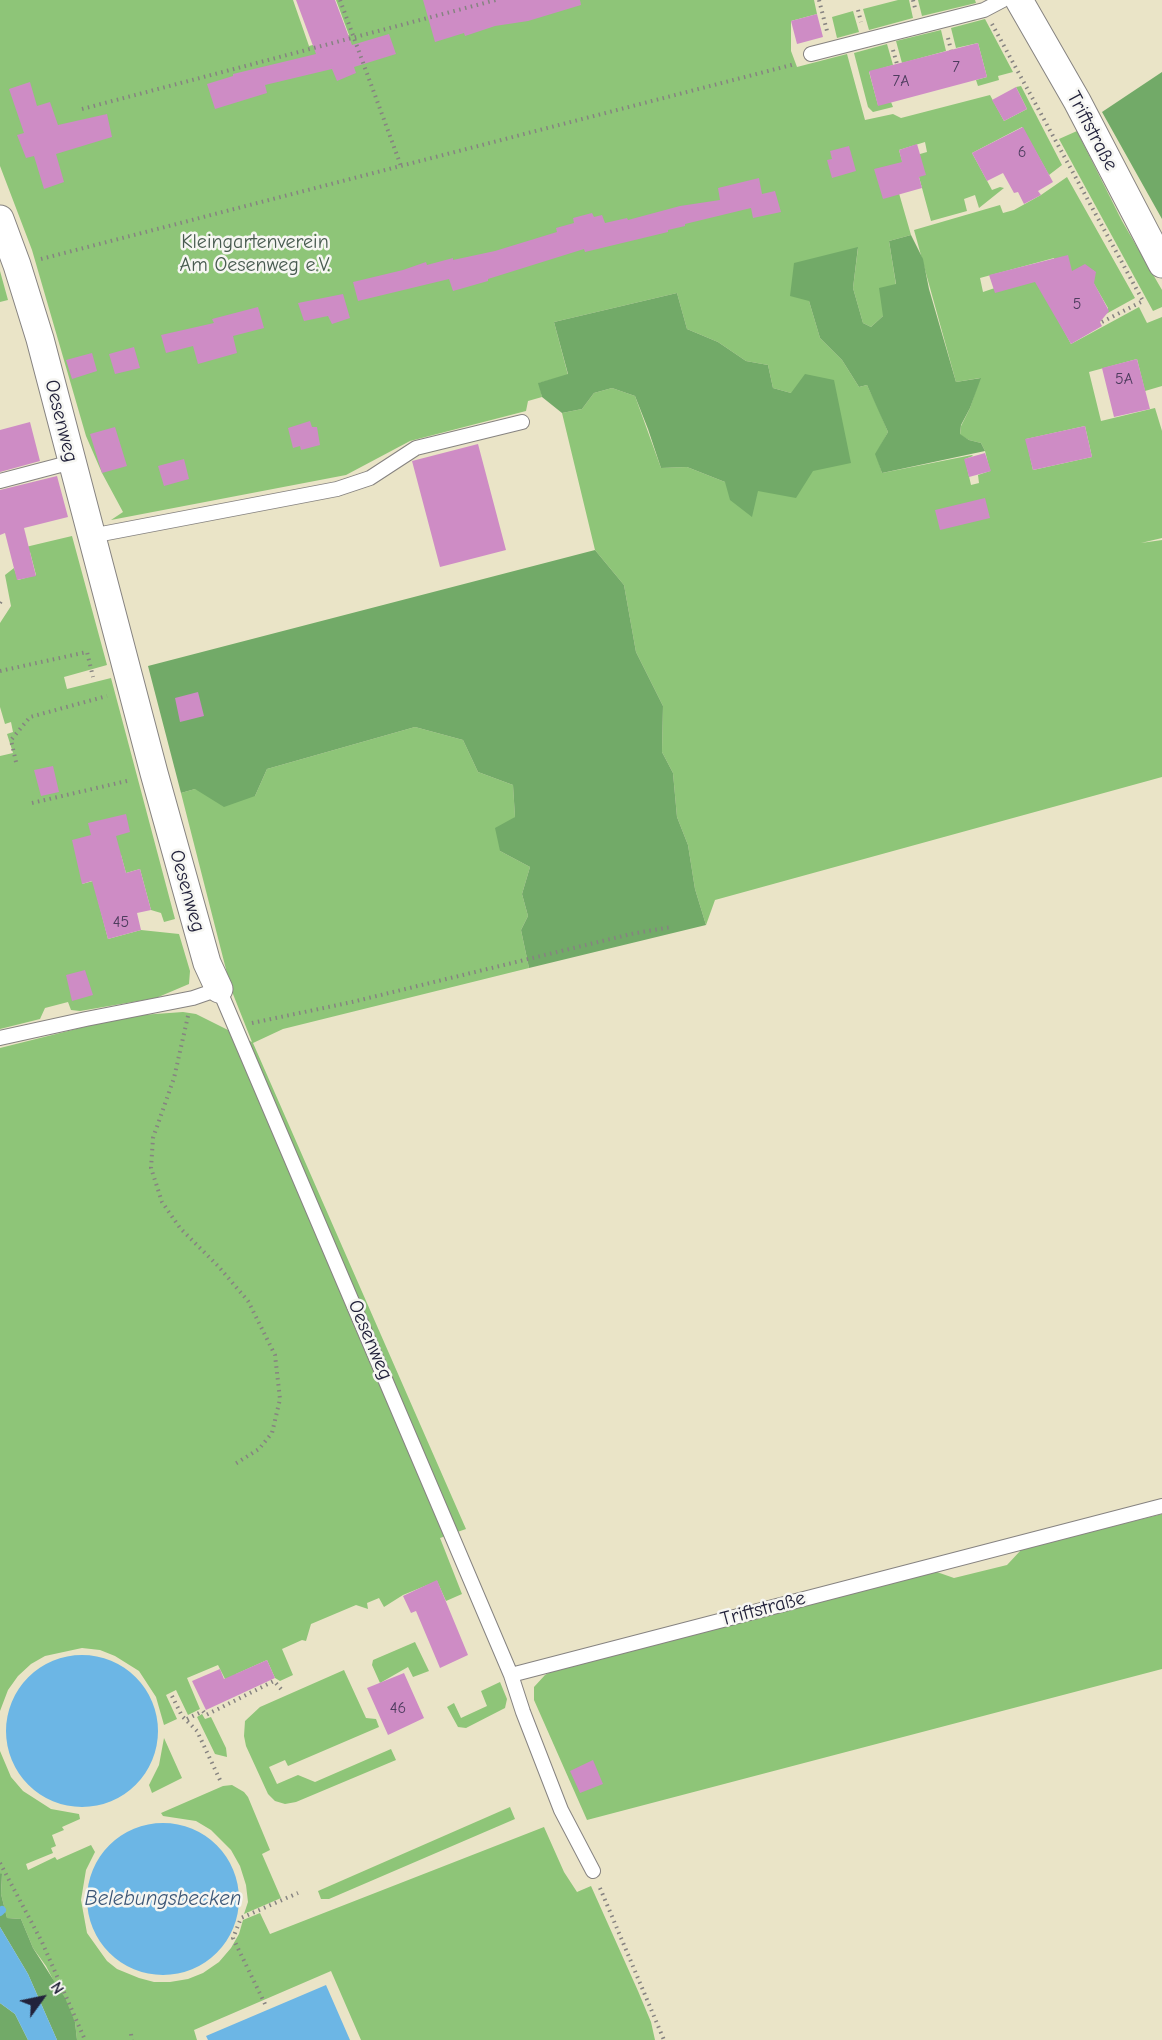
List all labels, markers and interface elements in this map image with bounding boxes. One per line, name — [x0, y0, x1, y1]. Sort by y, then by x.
house number: 7 — [952, 57, 960, 77]
house number: 7A — [893, 71, 909, 91]
street label: Triftstraße — [1061, 87, 1123, 175]
house number: 6 — [1018, 142, 1026, 162]
park label: Kleingartenverein Am Oesenweg e.V. — [180, 230, 330, 277]
house number: 5 — [1073, 294, 1081, 314]
house number: 5A — [1115, 369, 1133, 389]
street label: Oesenweg — [39, 377, 83, 465]
street label: Oesenweg — [164, 847, 210, 935]
house number: 45 — [113, 912, 129, 932]
street label: Oesenweg — [342, 1296, 398, 1384]
street label: Triftstraße — [718, 1586, 808, 1632]
house number: 46 — [390, 1698, 406, 1718]
water label: Belebungsbecken — [85, 1886, 241, 1912]
north arrow — [12, 1968, 72, 2028]
text: N — [47, 1979, 67, 1997]

